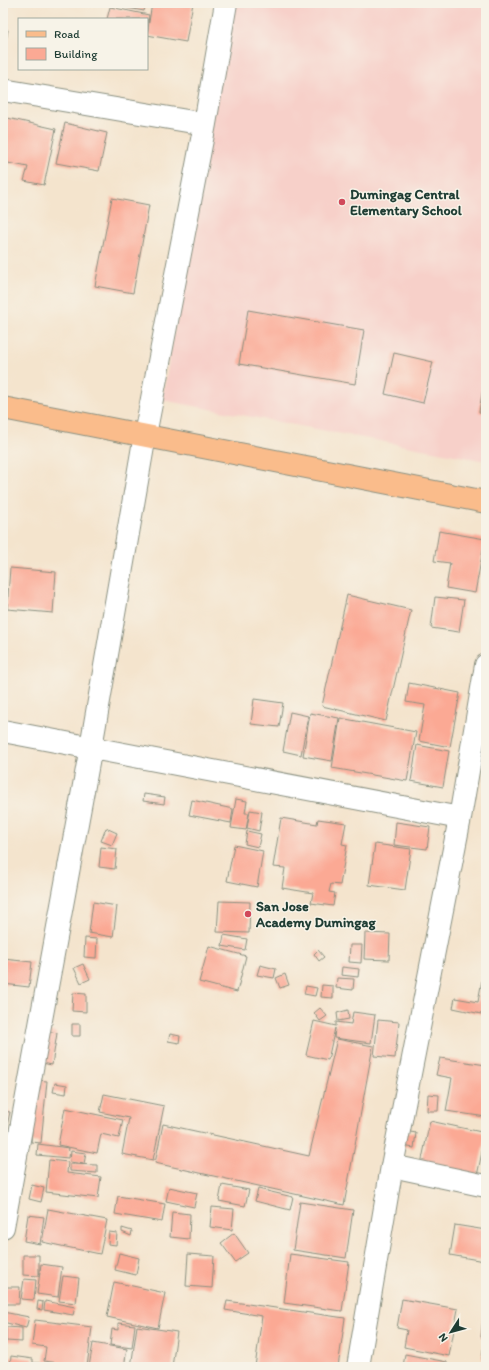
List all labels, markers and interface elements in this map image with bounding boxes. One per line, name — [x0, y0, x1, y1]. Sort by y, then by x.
legend — [18, 18, 148, 70]
text: Road — [54, 27, 80, 41]
text: Building — [54, 47, 98, 61]
place label: Dumingag Central Elementary School — [350, 186, 463, 219]
marker: Dumingag Central Elementary School — [337, 197, 347, 207]
place label: San Jose Academy Dumingag — [255, 898, 376, 931]
marker: San Jose Academy Dumingag — [243, 909, 253, 919]
north arrow — [431, 1312, 471, 1352]
text: N — [436, 1331, 451, 1344]

